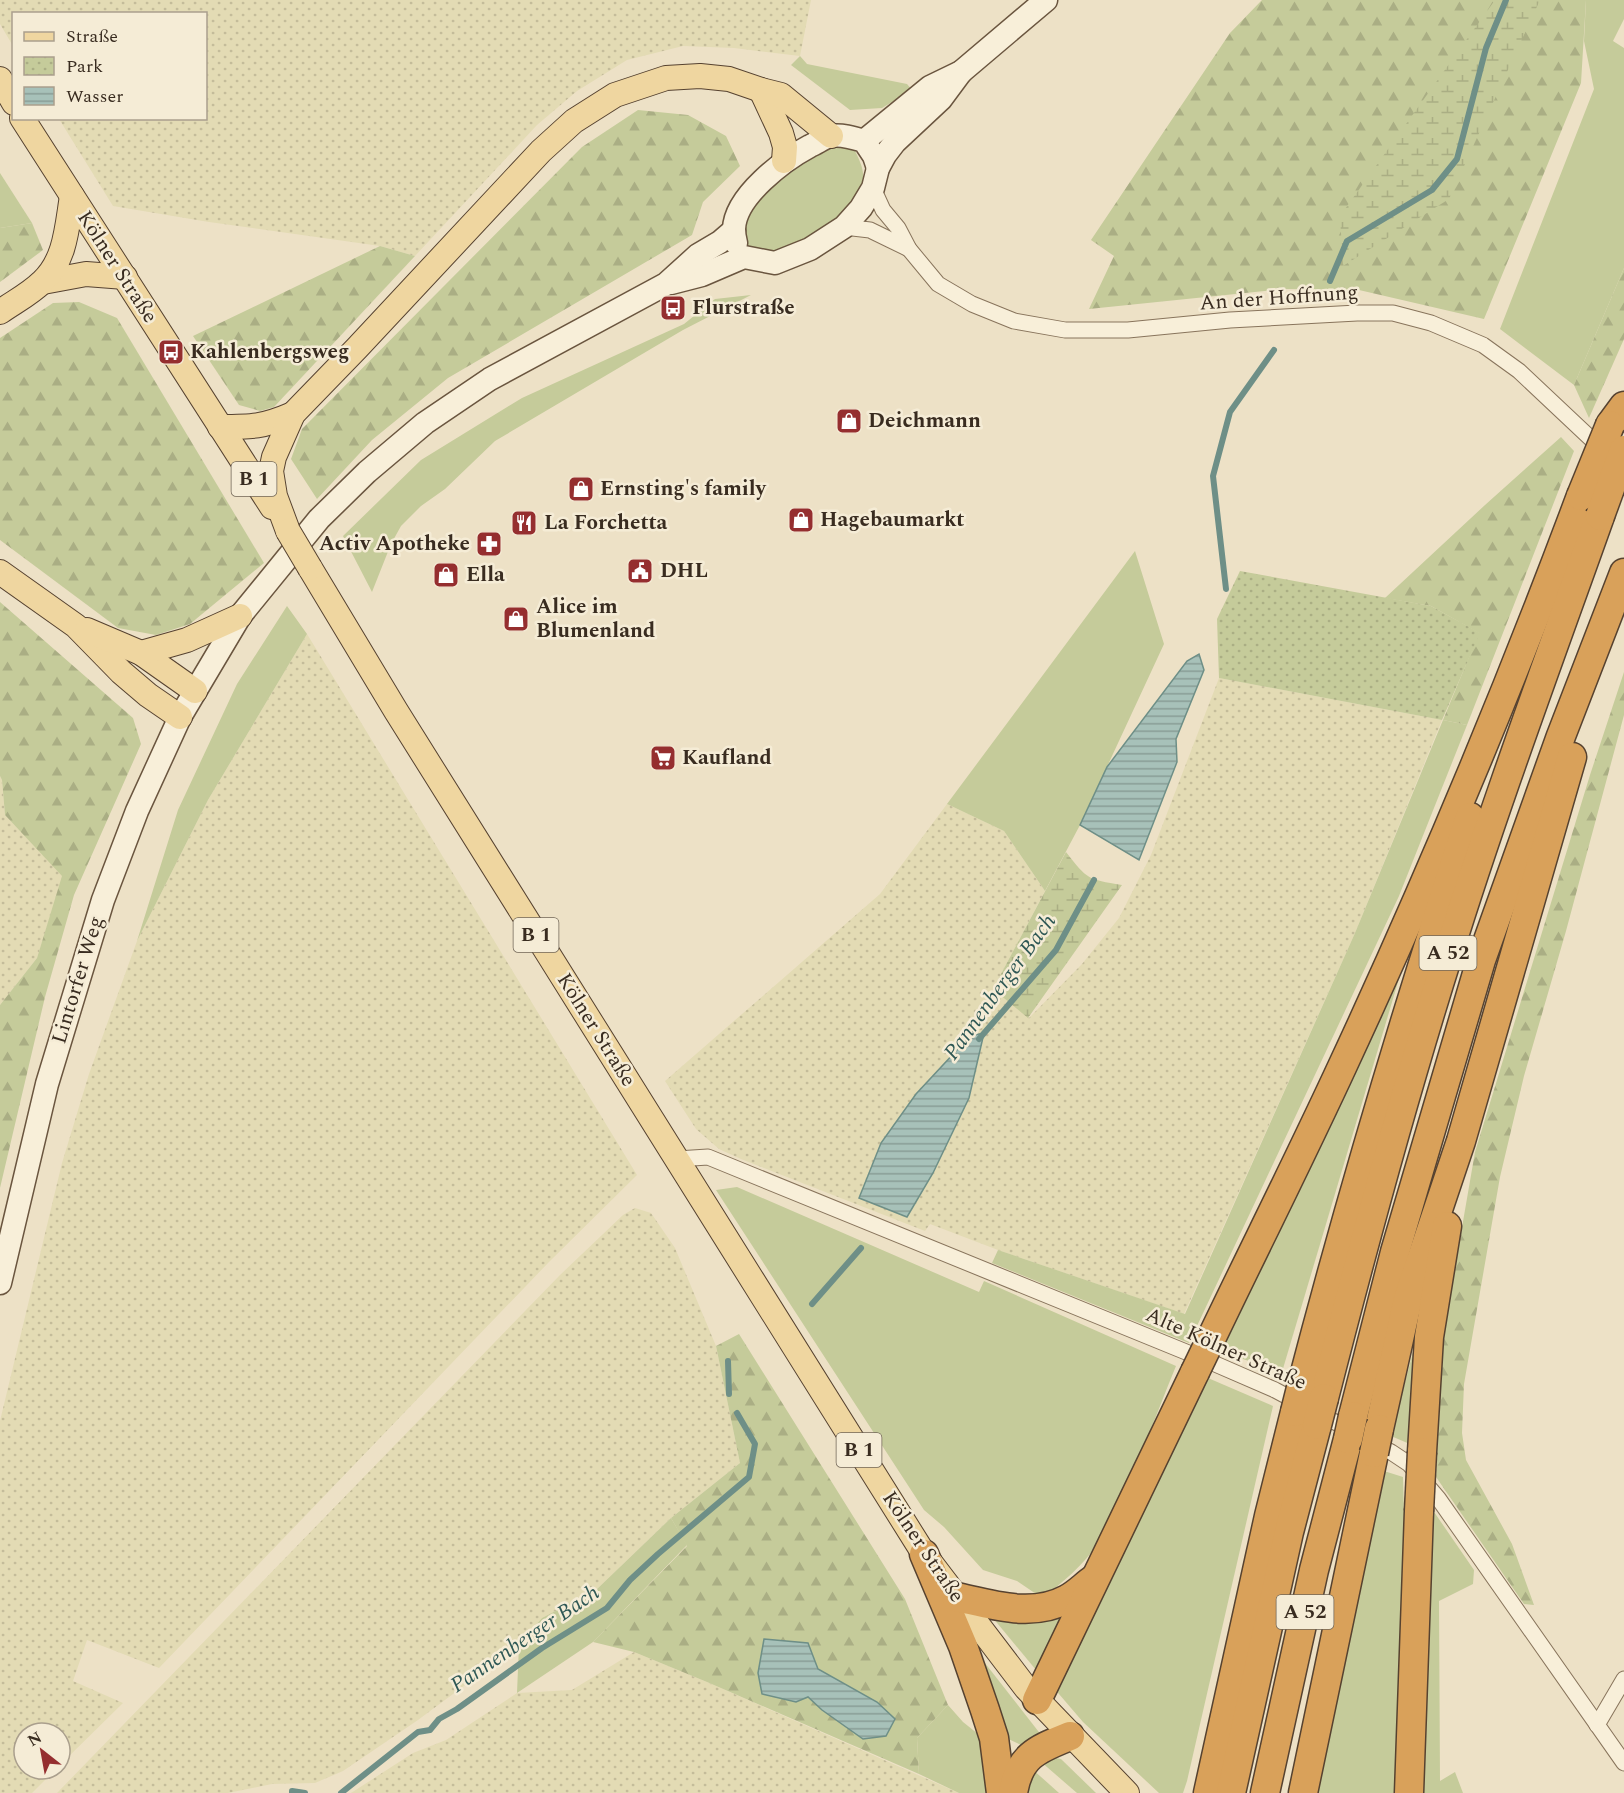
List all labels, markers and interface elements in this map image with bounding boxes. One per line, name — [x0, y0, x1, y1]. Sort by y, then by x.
legend — [12, 12, 207, 120]
text: Straße — [66, 23, 118, 50]
text: Park — [66, 53, 103, 80]
text: Wasser — [66, 83, 123, 110]
street label: Kölner Straße — [68, 204, 166, 330]
street label: An der Hoffnung — [1199, 276, 1359, 320]
place label: Flurstraße — [692, 292, 795, 324]
bus stop icon: Flurstraße — [658, 293, 688, 323]
place label: Kahlenbergsweg — [190, 336, 349, 368]
bus stop icon: Kahlenbergsweg — [156, 337, 186, 367]
place label: Deichmann — [868, 405, 981, 437]
shop icon: Deichmann — [834, 406, 864, 436]
road number: B 1 — [232, 462, 276, 496]
place label: Ernsting's family — [600, 473, 767, 505]
shop icon: Ernsting's family — [566, 474, 596, 504]
place label: Hagebaumarkt — [820, 504, 964, 536]
shop icon: Hagebaumarkt — [786, 505, 816, 535]
place label: La Forchetta — [544, 507, 668, 539]
restaurant icon: La Forchetta — [509, 508, 539, 538]
place label: Activ Apotheke — [319, 528, 470, 560]
pharmacy icon: Activ Apotheke — [474, 529, 504, 559]
place label: DHL — [660, 555, 708, 587]
public building icon: DHL — [625, 556, 655, 586]
place label: Ella — [466, 559, 505, 591]
shop icon: Ella — [431, 560, 461, 590]
place label: Alice im Blumenland — [536, 591, 655, 647]
shop icon: Alice im Blumenland — [501, 604, 531, 634]
place label: Kaufland — [682, 742, 772, 774]
supermarket icon: Kaufland — [648, 743, 678, 773]
water label: Pannenberger Bach — [936, 907, 1064, 1067]
street label: Lintorfer Weg — [43, 912, 113, 1048]
road number: B 1 — [514, 918, 558, 952]
road number: A 52 — [1420, 936, 1476, 970]
street label: Kölner Straße — [548, 967, 644, 1093]
street label: Alte Kölner Straße — [1140, 1299, 1312, 1399]
road number: B 1 — [836, 1433, 882, 1467]
street label: Kölner Straße — [874, 1485, 972, 1609]
water label: Pannenberger Bach — [444, 1577, 606, 1701]
road number: A 52 — [1276, 1595, 1334, 1629]
north arrow — [12, 1721, 72, 1781]
text: N — [23, 1725, 47, 1753]

